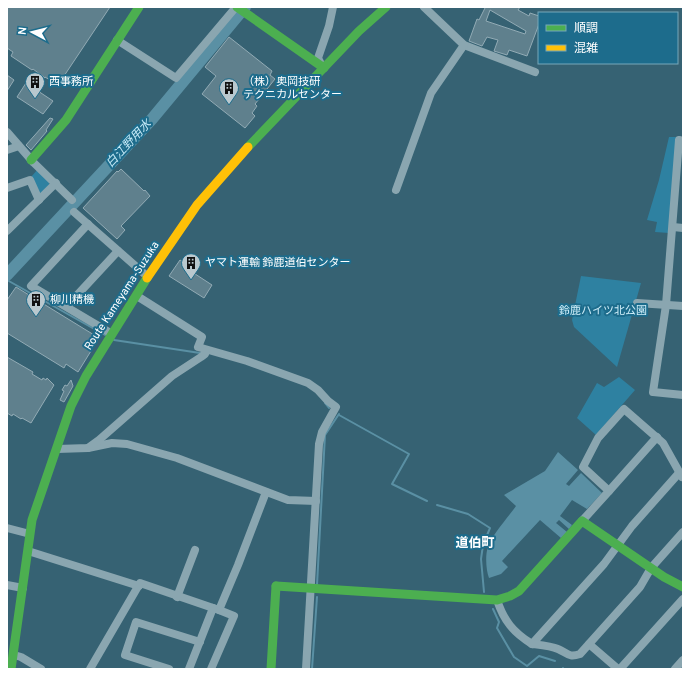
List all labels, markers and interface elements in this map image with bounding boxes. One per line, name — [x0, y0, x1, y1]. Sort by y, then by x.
north arrow — [12, 12, 52, 52]
legend — [538, 12, 678, 64]
text: 順調 — [574, 21, 598, 37]
text: N — [16, 26, 30, 36]
text: 混雑 — [574, 41, 598, 57]
building icon: 西事務所 — [24, 71, 46, 99]
place label: 西事務所 — [49, 75, 94, 89]
place label: （株）奥岡技研 テクニカルセンター — [243, 75, 342, 102]
building icon: （株）奥岡技研 テクニカルセンター — [218, 77, 240, 105]
water label: 白江野用水 — [103, 115, 157, 171]
street label: Route Kameyama-Suzuka — [82, 239, 163, 353]
building icon: ヤマト運輸 鈴鹿道伯センター — [180, 252, 202, 280]
place label: ヤマト運輸 鈴鹿道伯センター — [205, 256, 351, 270]
building icon: 柳川精機 — [25, 289, 47, 317]
place label: 柳川精機 — [50, 293, 94, 307]
park label: 鈴鹿ハイツ北公園 — [559, 304, 647, 318]
district label: 道伯町 — [455, 535, 495, 552]

